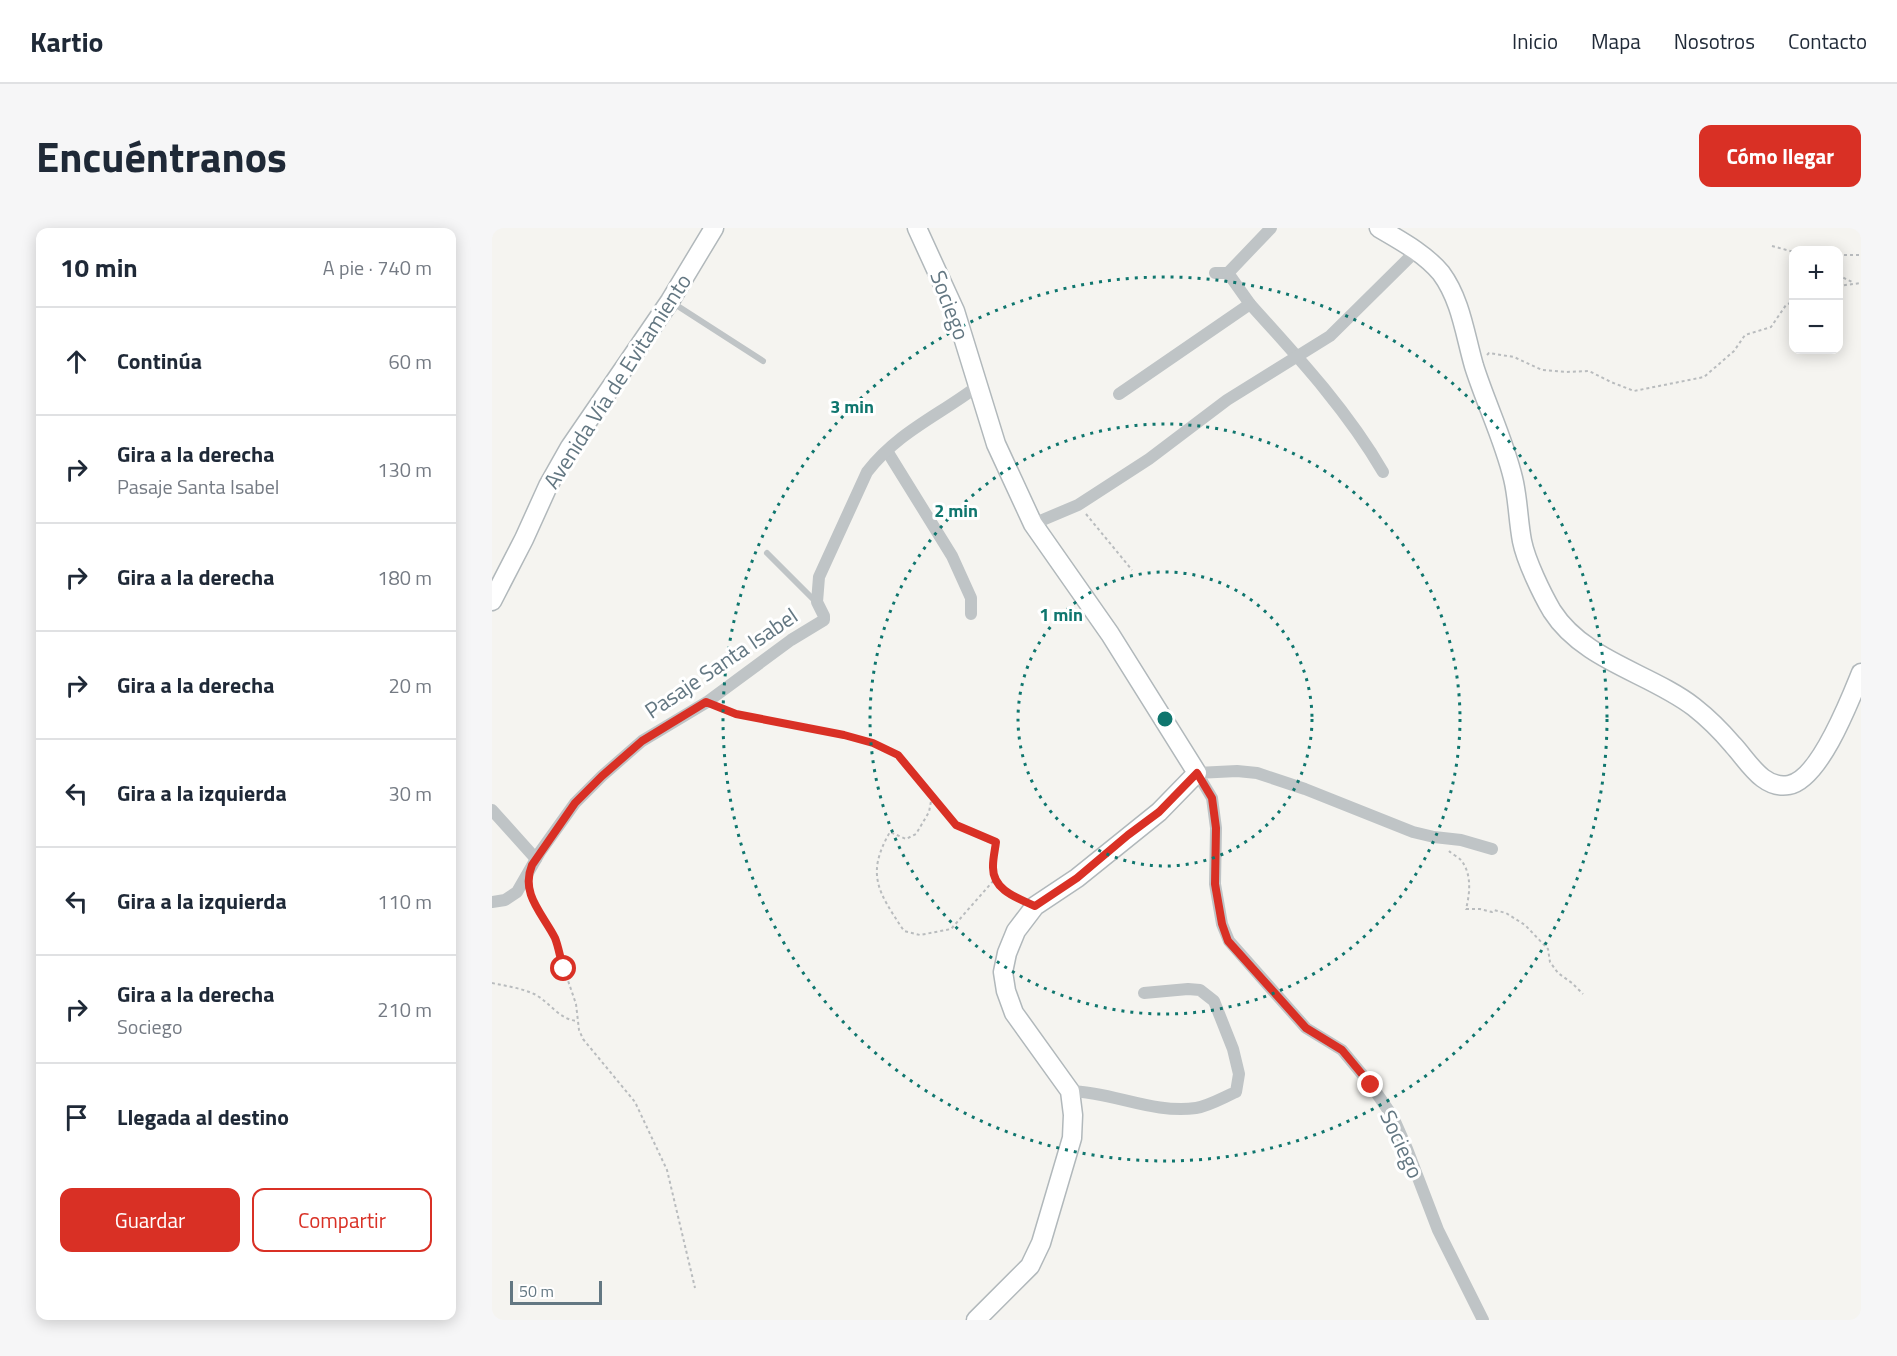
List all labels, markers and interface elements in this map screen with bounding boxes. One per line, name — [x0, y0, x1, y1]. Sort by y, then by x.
text: Kartio — [30, 20, 104, 63]
text: Inicio — [1512, 25, 1558, 57]
text: Mapa — [1591, 25, 1641, 57]
text: Nosotros — [1674, 25, 1755, 57]
text: Contacto — [1788, 25, 1867, 57]
text: Encuéntranos — [36, 124, 287, 188]
button: Cómo llegar — [1699, 125, 1861, 187]
map controls — [1789, 246, 1843, 354]
button: + — [1789, 246, 1843, 300]
text: 10 min — [60, 248, 138, 287]
text: A pie · 740 m — [323, 252, 432, 283]
street label: Sociego — [921, 265, 979, 345]
street label: Avenida Vía de Evitamiento — [534, 267, 700, 495]
button: − — [1789, 300, 1843, 354]
text: Continúa — [117, 344, 202, 378]
icon: ahead — [60, 345, 93, 378]
text: 60 m — [388, 346, 432, 377]
text: 3 min — [830, 393, 874, 420]
text: Gira a la derecha — [117, 437, 274, 471]
icon: right — [60, 453, 93, 486]
text: 130 m — [377, 454, 432, 485]
text: Pasaje Santa Isabel — [117, 471, 279, 502]
text: 2 min — [934, 497, 978, 524]
text: Gira a la derecha — [117, 560, 274, 594]
icon: right — [60, 561, 93, 594]
text: 180 m — [377, 562, 432, 593]
street label: Pasaje Santa Isabel — [637, 599, 805, 727]
text: 1 min — [1039, 601, 1083, 628]
text: Gira a la derecha — [117, 668, 274, 702]
icon: right — [60, 669, 93, 702]
text: 20 m — [388, 670, 432, 701]
centre of rings — [1155, 709, 1175, 729]
text: Gira a la izquierda — [117, 776, 287, 810]
icon: left — [60, 777, 93, 810]
text: 30 m — [388, 778, 432, 809]
text: Gira a la izquierda — [117, 884, 287, 918]
icon: left — [60, 885, 93, 918]
text: 110 m — [377, 886, 432, 917]
route start — [550, 955, 576, 981]
text: Gira a la derecha — [117, 977, 274, 1011]
icon: right — [60, 993, 93, 1026]
text: 210 m — [377, 994, 432, 1025]
text: Sociego — [117, 1011, 182, 1042]
route end — [1357, 1071, 1383, 1097]
text: Llegada al destino — [117, 1100, 289, 1134]
icon: arrive — [60, 1101, 93, 1134]
street label: Sociego — [1371, 1104, 1433, 1184]
button: Guardar — [60, 1188, 240, 1252]
button: Compartir — [252, 1188, 432, 1252]
scale bar — [510, 1278, 602, 1306]
text: 50 m — [519, 1279, 554, 1303]

